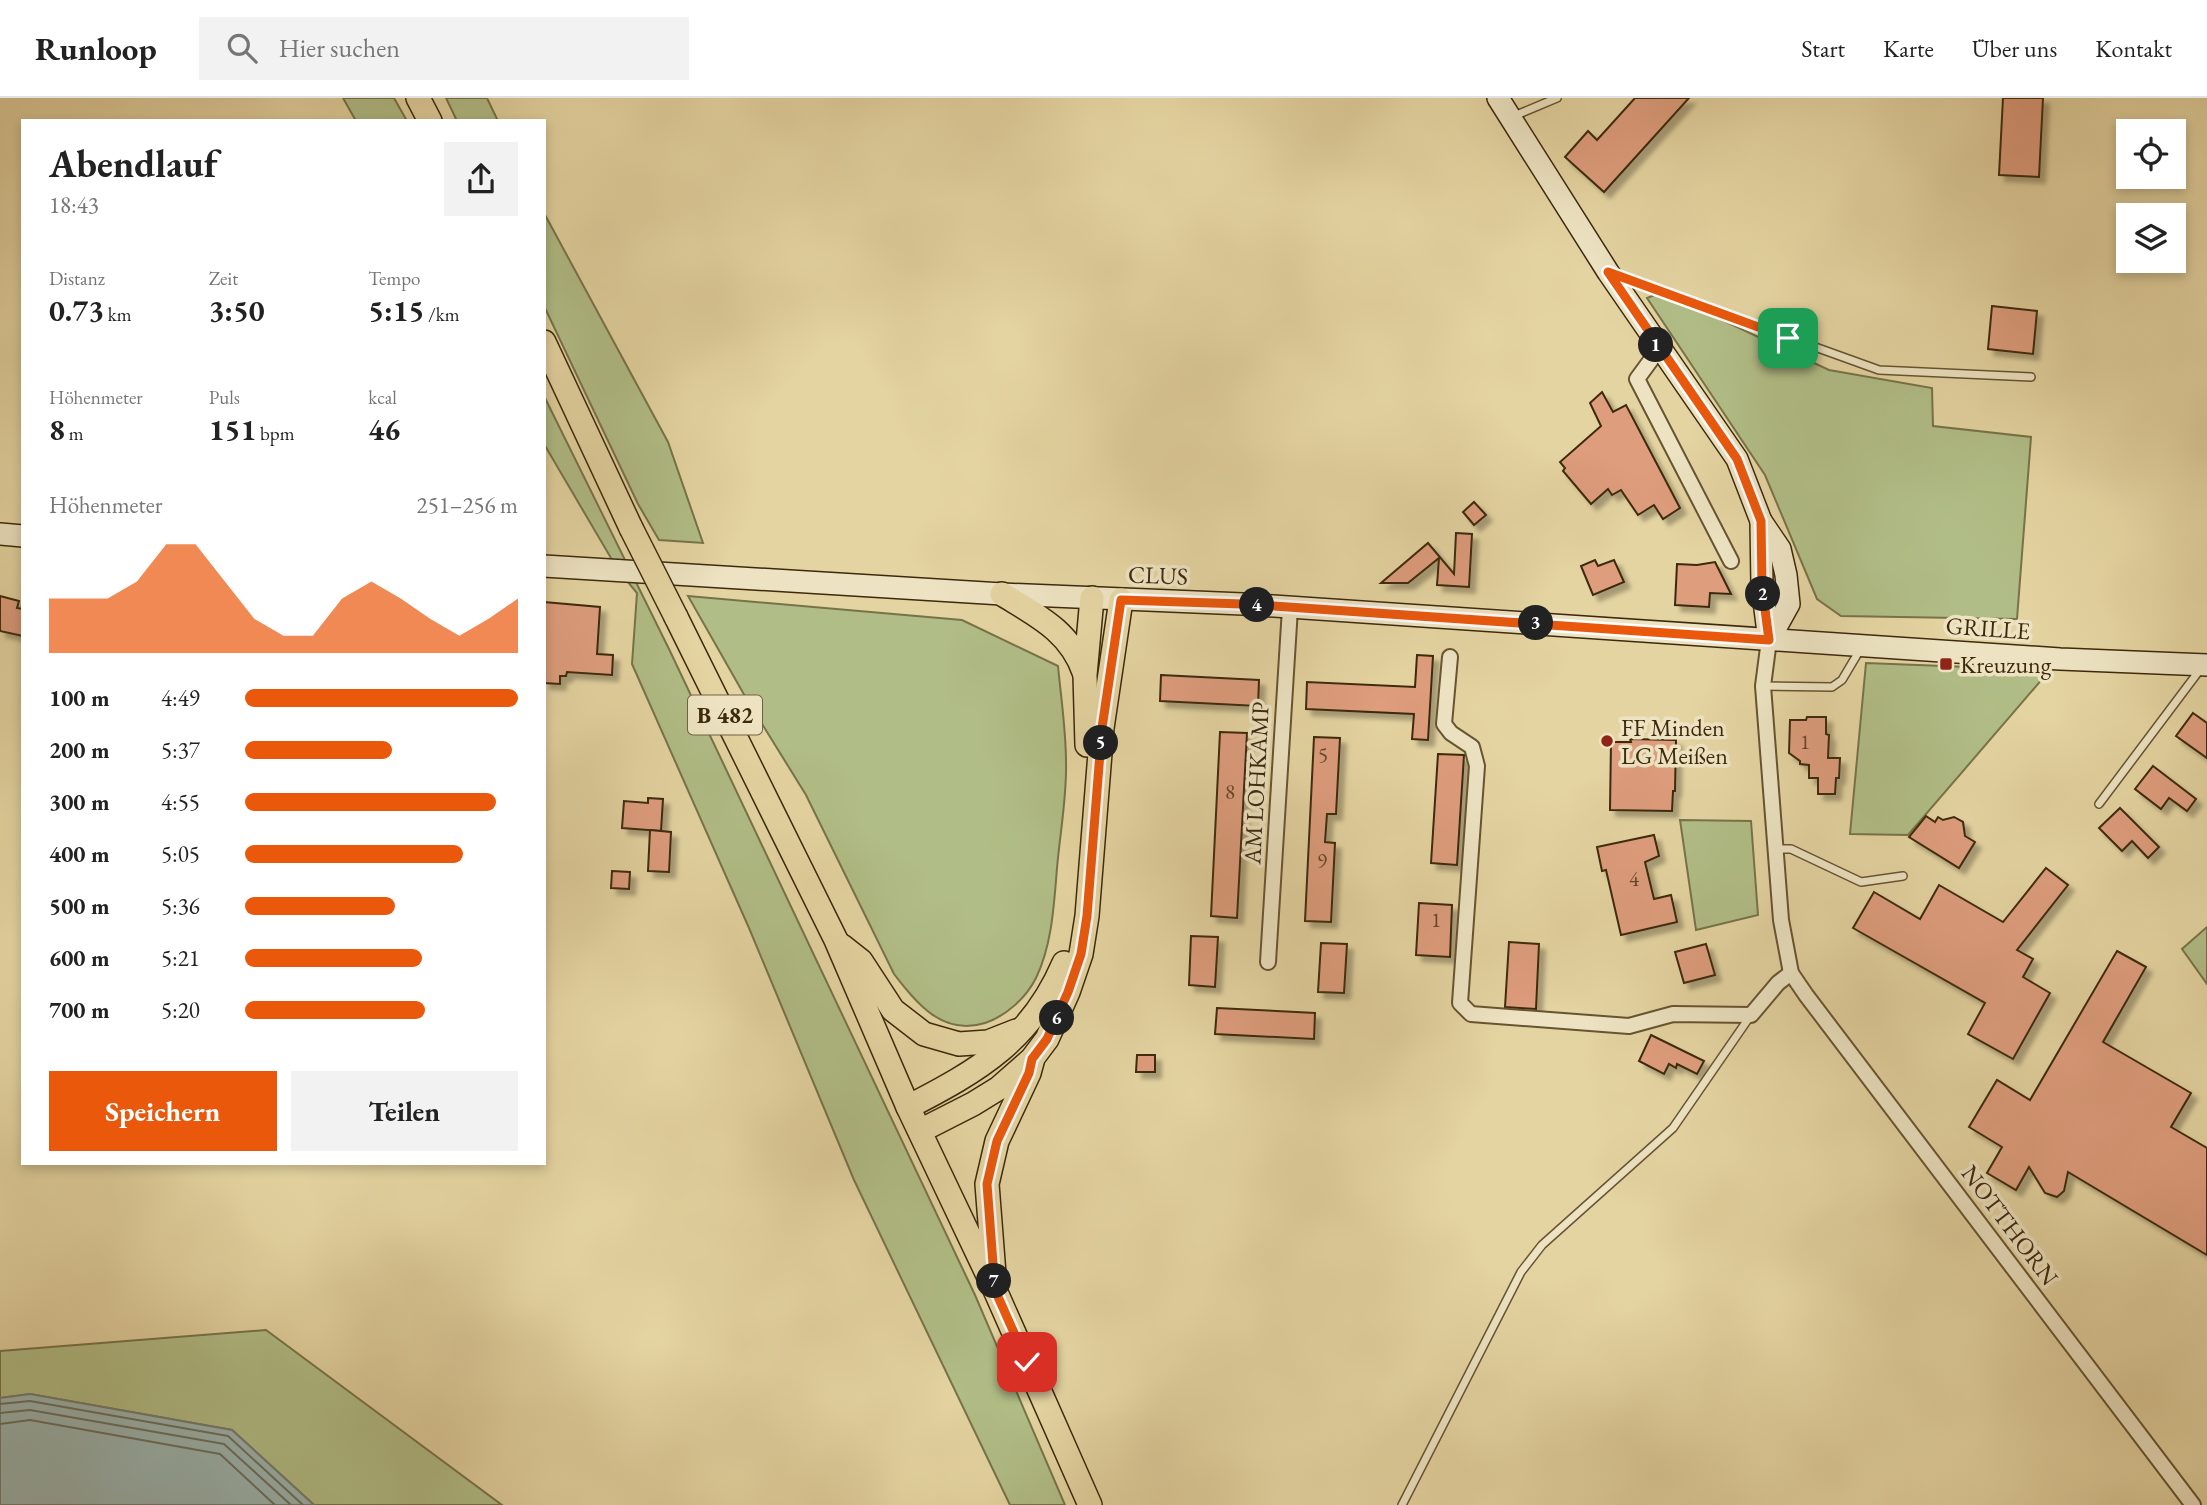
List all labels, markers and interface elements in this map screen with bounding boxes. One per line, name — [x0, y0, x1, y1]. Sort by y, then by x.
search box — [199, 17, 689, 80]
text: Runloop — [35, 27, 157, 70]
icon: search — [223, 29, 261, 67]
text: Hier suchen — [279, 31, 400, 65]
text: Start — [1801, 33, 1845, 64]
text: Karte — [1883, 33, 1934, 64]
text: Über uns — [1972, 33, 2057, 64]
text: Kontakt — [2095, 33, 2172, 64]
map controls — [2116, 119, 2186, 273]
button: locate — [2116, 119, 2186, 189]
text: Abendlauf — [49, 139, 217, 188]
button: share — [444, 142, 518, 216]
text: 18:43 — [49, 190, 99, 220]
button: layers — [2116, 203, 2186, 273]
text: Distanz — [49, 266, 105, 291]
text: Zeit — [209, 266, 238, 291]
text: Tempo — [368, 266, 421, 291]
text: 0.73 — [49, 291, 104, 330]
text: 3:50 — [209, 291, 265, 330]
text: 5:15 — [368, 291, 424, 330]
text: km — [104, 302, 132, 327]
text: /km — [424, 302, 459, 327]
pin — [1758, 308, 1818, 368]
icon: arrive — [1769, 319, 1807, 357]
pin: 1 — [1638, 328, 1674, 362]
text: 1 — [1650, 332, 1661, 357]
text: Höhenmeter — [49, 385, 143, 410]
text: Puls — [209, 385, 240, 410]
text: kcal — [368, 385, 397, 410]
text: 8 — [49, 410, 65, 449]
text: 151 — [209, 410, 256, 449]
text: 46 — [368, 410, 400, 449]
text: m — [65, 421, 83, 446]
text: bpm — [256, 421, 295, 446]
text: Höhenmeter — [49, 490, 162, 520]
text: 251–256 m — [417, 490, 518, 520]
street label: CLUS — [1128, 558, 1188, 592]
pin: 2 — [1746, 576, 1780, 612]
text: 2 — [1757, 581, 1768, 606]
pin: 4 — [1240, 588, 1274, 622]
text: 4 — [1251, 592, 1262, 617]
pin: 3 — [1518, 606, 1554, 640]
text: 3 — [1530, 610, 1541, 635]
street label: GRILLE — [1945, 610, 2031, 646]
place label: Kreuzung — [1960, 649, 2052, 680]
marker: Kreuzung — [1938, 656, 1954, 672]
text: 100 m — [49, 683, 110, 713]
text: 4:49 — [161, 683, 200, 713]
road number: B 482 — [688, 695, 762, 734]
street label: AM LOHKAMP — [1236, 701, 1276, 866]
place label: FF Minden LG Meißen — [1621, 712, 1728, 771]
pin: 5 — [1084, 726, 1118, 760]
house number: 1 — [1800, 728, 1810, 755]
text: 5 — [1095, 730, 1106, 755]
marker: FF Minden LG Meißen — [1599, 733, 1615, 749]
text: 200 m — [49, 735, 110, 765]
text: 5:37 — [161, 735, 200, 765]
house number: 5 — [1318, 741, 1328, 768]
house number: 8 — [1225, 778, 1235, 805]
text: 300 m — [49, 787, 110, 817]
text: 4:55 — [161, 787, 200, 817]
text: 400 m — [49, 839, 110, 869]
text: 5:05 — [161, 839, 200, 869]
house number: 9 — [1317, 847, 1327, 874]
house number: 4 — [1629, 865, 1640, 892]
text: 500 m — [49, 891, 110, 921]
text: 5:36 — [161, 891, 200, 921]
house number: 1 — [1431, 906, 1441, 933]
text: 600 m — [49, 943, 110, 973]
text: 5:21 — [161, 943, 200, 973]
text: 700 m — [49, 995, 110, 1025]
text: 5:20 — [161, 995, 200, 1025]
pin: 6 — [1040, 1000, 1074, 1035]
text: 6 — [1051, 1005, 1062, 1030]
button: Speichern — [49, 1071, 277, 1151]
button: Teilen — [291, 1071, 518, 1151]
street label: NOTTHORN — [1955, 1159, 2065, 1291]
pin: 7 — [976, 1264, 1012, 1298]
text: 7 — [988, 1268, 999, 1293]
pin — [997, 1332, 1057, 1392]
icon: check — [1008, 1343, 1046, 1381]

